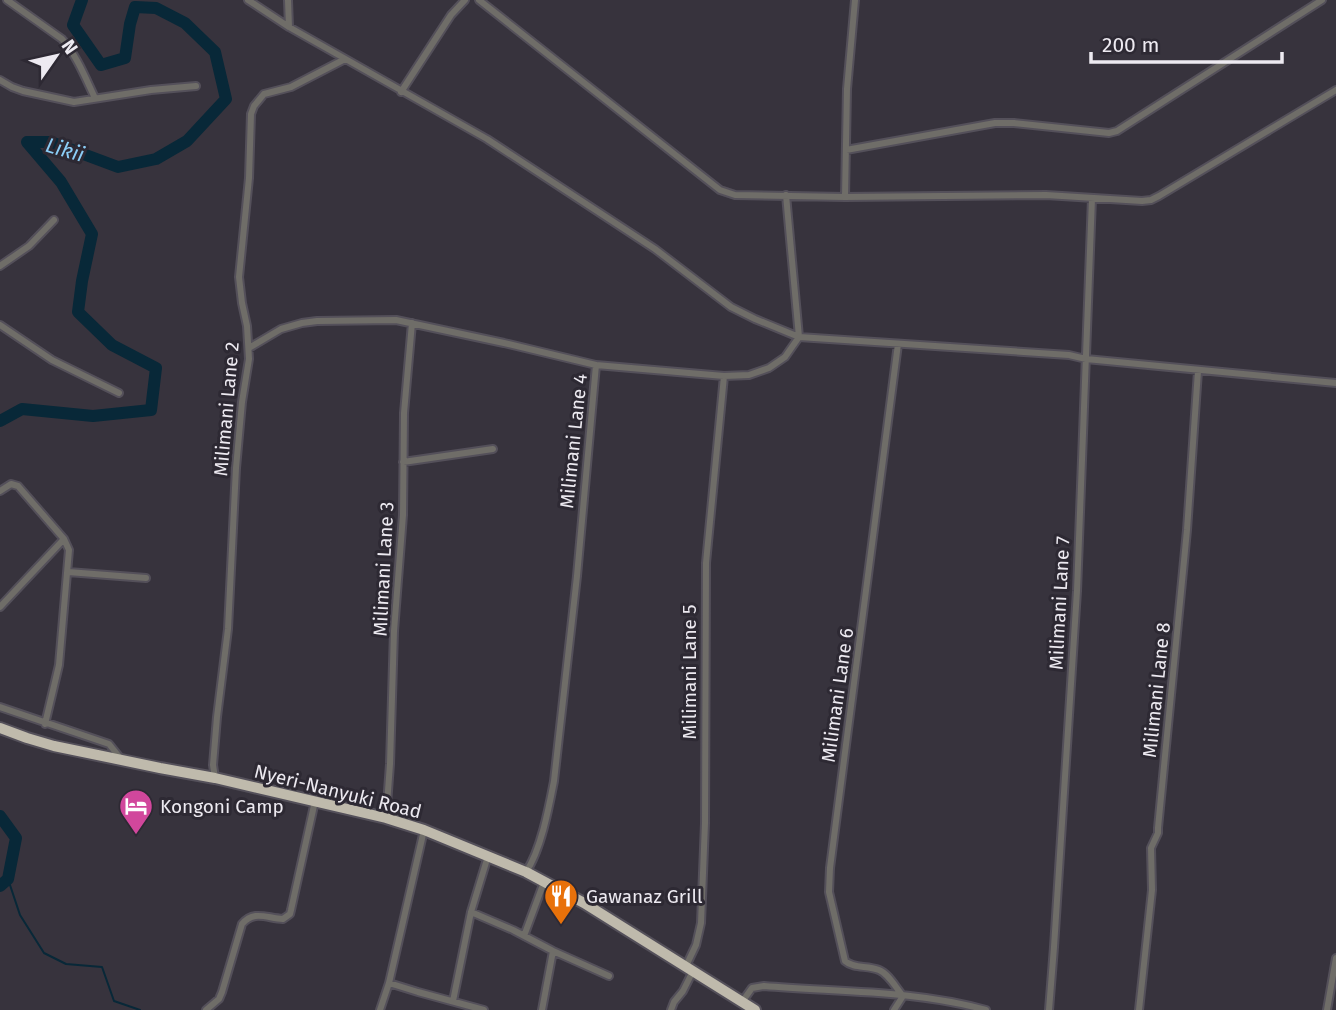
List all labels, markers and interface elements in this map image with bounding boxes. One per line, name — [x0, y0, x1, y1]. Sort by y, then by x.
north arrow — [21, 21, 91, 91]
scale bar — [1091, 21, 1282, 65]
text: 200 m — [1102, 32, 1159, 58]
text: N — [57, 35, 83, 58]
water label: Likii — [42, 132, 88, 168]
street label: Milimani Lane 2 — [209, 341, 244, 477]
street label: Milimani Lane 4 — [555, 372, 592, 510]
street label: Milimani Lane 3 — [368, 501, 399, 637]
street label: Milimani Lane 7 — [1045, 536, 1074, 670]
street label: Milimani Lane 5 — [678, 605, 701, 739]
street label: Milimani Lane 8 — [1138, 621, 1175, 759]
street label: Milimani Lane 6 — [817, 626, 858, 764]
street label: Nyeri-Nanyuki Road — [252, 760, 424, 823]
hotel icon: Kongoni Camp — [117, 787, 155, 836]
place label: Kongoni Camp — [160, 795, 284, 818]
restaurant icon: Gawanaz Grill — [542, 877, 580, 926]
place label: Gawanaz Grill — [586, 885, 703, 908]

